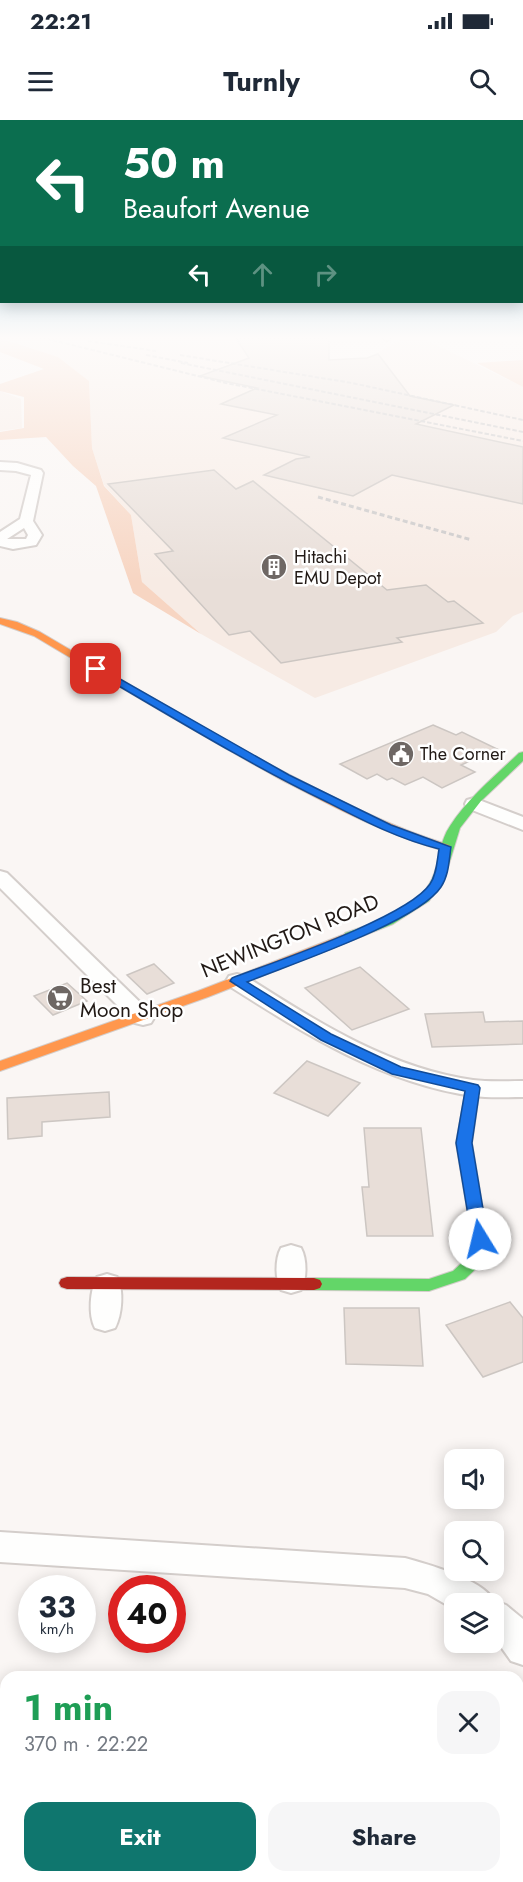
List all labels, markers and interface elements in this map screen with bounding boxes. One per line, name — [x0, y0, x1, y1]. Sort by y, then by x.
text: 22:21 — [30, 5, 92, 37]
text: Turnly — [223, 62, 300, 101]
icon: menu — [24, 65, 57, 98]
icon: search — [466, 65, 499, 98]
text: 50 m — [123, 133, 225, 194]
icon: left — [24, 144, 102, 222]
text: Beaufort Avenue — [123, 189, 310, 228]
icon: left — [183, 258, 216, 291]
icon: ahead — [246, 258, 279, 291]
icon: right — [309, 258, 342, 291]
place label: Hitachi EMU Depot — [294, 544, 382, 591]
building icon: Hitachi EMU Depot — [259, 552, 289, 582]
pin — [70, 643, 121, 694]
icon: arrive — [79, 652, 112, 685]
public building icon: The Corner — [386, 739, 416, 769]
place label: The Corner — [420, 741, 507, 767]
street label: NEWINGTON ROAD — [197, 887, 383, 985]
place label: Best Moon Shop — [80, 971, 183, 1025]
supermarket icon: Best Moon Shop — [45, 983, 75, 1013]
position arrow — [448, 1207, 512, 1271]
map controls — [444, 1449, 504, 1653]
button: sound — [444, 1449, 504, 1509]
button: search — [444, 1521, 504, 1581]
speed limit sign: 40 — [108, 1575, 186, 1653]
text: 33 — [38, 1585, 76, 1628]
button: layers — [444, 1593, 504, 1653]
text: km/h — [40, 1618, 74, 1640]
text: 1 min — [24, 1681, 113, 1733]
button: close — [437, 1691, 500, 1754]
text: 370 m · 22:22 — [24, 1730, 148, 1759]
button: Exit — [24, 1802, 256, 1871]
button: Share — [268, 1802, 500, 1871]

